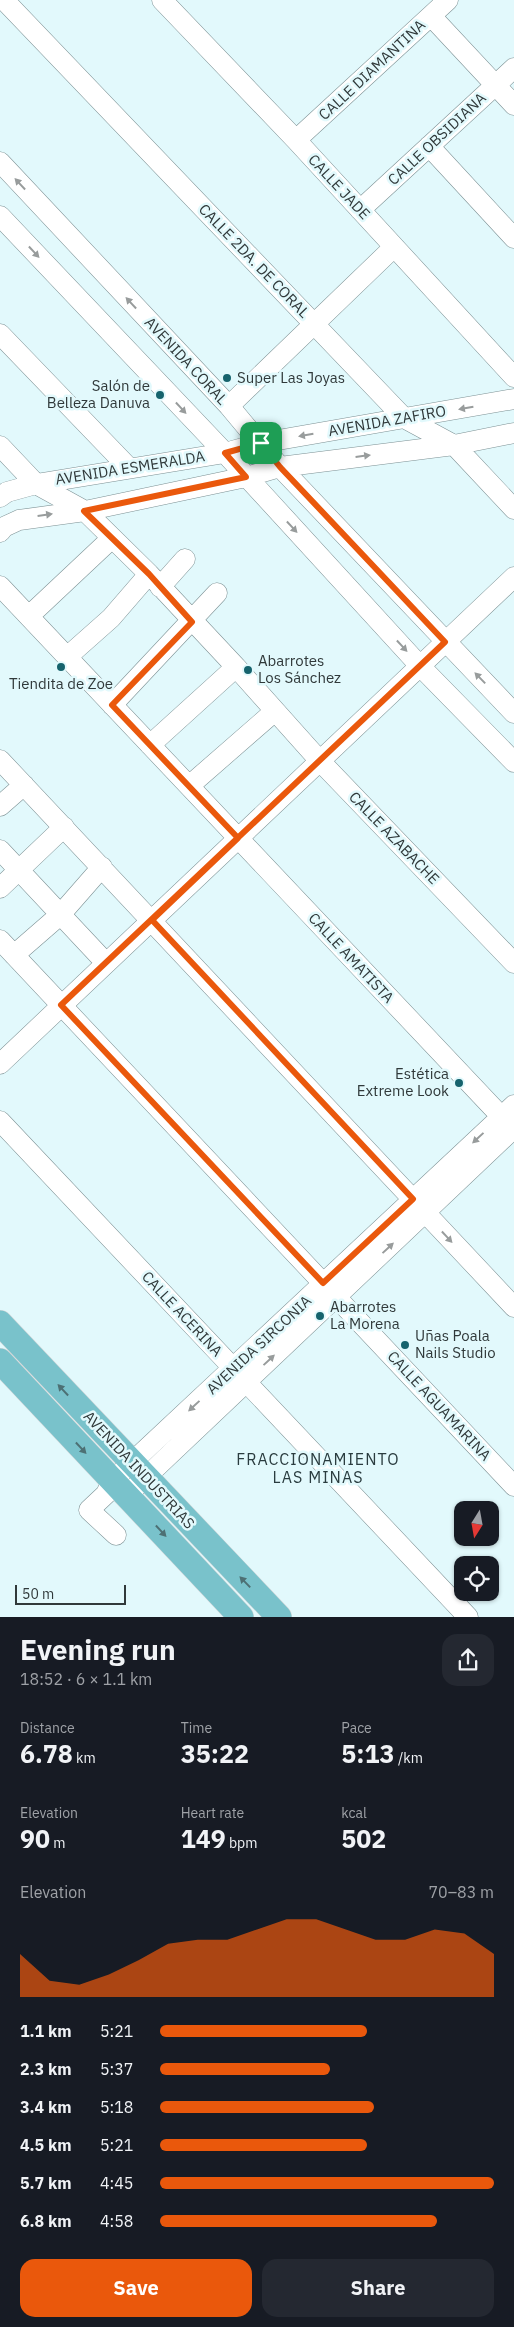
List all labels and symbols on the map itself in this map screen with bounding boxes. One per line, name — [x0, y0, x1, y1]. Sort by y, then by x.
street label: CALLE DIAMANTINA — [314, 15, 429, 124]
street label: CALLE OBSIDIANA — [384, 88, 490, 189]
street label: CALLE JADE — [304, 150, 374, 223]
one-way arrow — [14, 178, 26, 190]
street label: CALLE 2DA. DE CORAL — [195, 200, 314, 322]
one-way arrow — [28, 245, 40, 257]
one-way arrow — [126, 296, 137, 309]
street label: AVENIDA CORAL — [141, 313, 232, 409]
place label: Super Las Joyas — [237, 368, 345, 387]
marker: Super Las Joyas — [221, 372, 233, 384]
place label: Salón de Belleza Danuva — [47, 376, 150, 412]
marker: Salón de Belleza Danuva — [154, 389, 166, 401]
one-way arrow — [175, 401, 187, 413]
street label: AVENIDA ZAFIRO — [327, 401, 447, 440]
one-way arrow — [458, 404, 474, 412]
pin — [240, 422, 282, 464]
one-way arrow — [297, 432, 313, 440]
street label: AVENIDA ESMERALDA — [54, 446, 206, 489]
one-way arrow — [355, 452, 371, 460]
one-way arrow — [37, 511, 53, 519]
one-way arrow — [286, 520, 298, 532]
one-way arrow — [396, 640, 408, 652]
place label: Abarrotes Los Sánchez — [258, 651, 341, 687]
marker: Tiendita de Zoe — [55, 661, 67, 673]
marker: Abarrotes Los Sánchez — [242, 664, 254, 676]
one-way arrow — [474, 672, 486, 684]
place label: Tiendita de Zoe — [9, 674, 113, 693]
street label: CALLE AZABACHE — [345, 787, 444, 888]
street label: CALLE AMATISTA — [305, 908, 398, 1007]
place label: Estética Extreme Look — [357, 1064, 449, 1100]
marker: Estética Extreme Look — [453, 1077, 465, 1089]
one-way arrow — [473, 1132, 485, 1144]
one-way arrow — [441, 1231, 453, 1243]
one-way arrow — [381, 1242, 393, 1254]
street label: CALLE ACERINA — [138, 1267, 227, 1360]
street label: AVENIDA SIRCONIA — [202, 1291, 315, 1398]
place label: Abarrotes La Morena — [330, 1297, 400, 1333]
marker: Abarrotes La Morena — [314, 1310, 326, 1322]
place label: Uñas Poala Nails Studio — [415, 1326, 496, 1362]
marker: Uñas Poala Nails Studio — [399, 1339, 411, 1351]
street label: CALLE AGUAMARINA — [384, 1347, 495, 1465]
one-way arrow — [263, 1354, 275, 1366]
one-way arrow — [57, 1384, 69, 1396]
one-way arrow — [189, 1400, 201, 1412]
street label: AVENIDA INDUSTRIAS — [80, 1407, 199, 1533]
one-way arrow — [75, 1442, 87, 1454]
district label: FRACCIONAMIENTO LAS MINAS — [236, 1449, 400, 1487]
north arrow — [454, 1501, 499, 1546]
one-way arrow — [155, 1524, 167, 1536]
one-way arrow — [239, 1576, 251, 1588]
scale bar — [15, 1582, 126, 1605]

